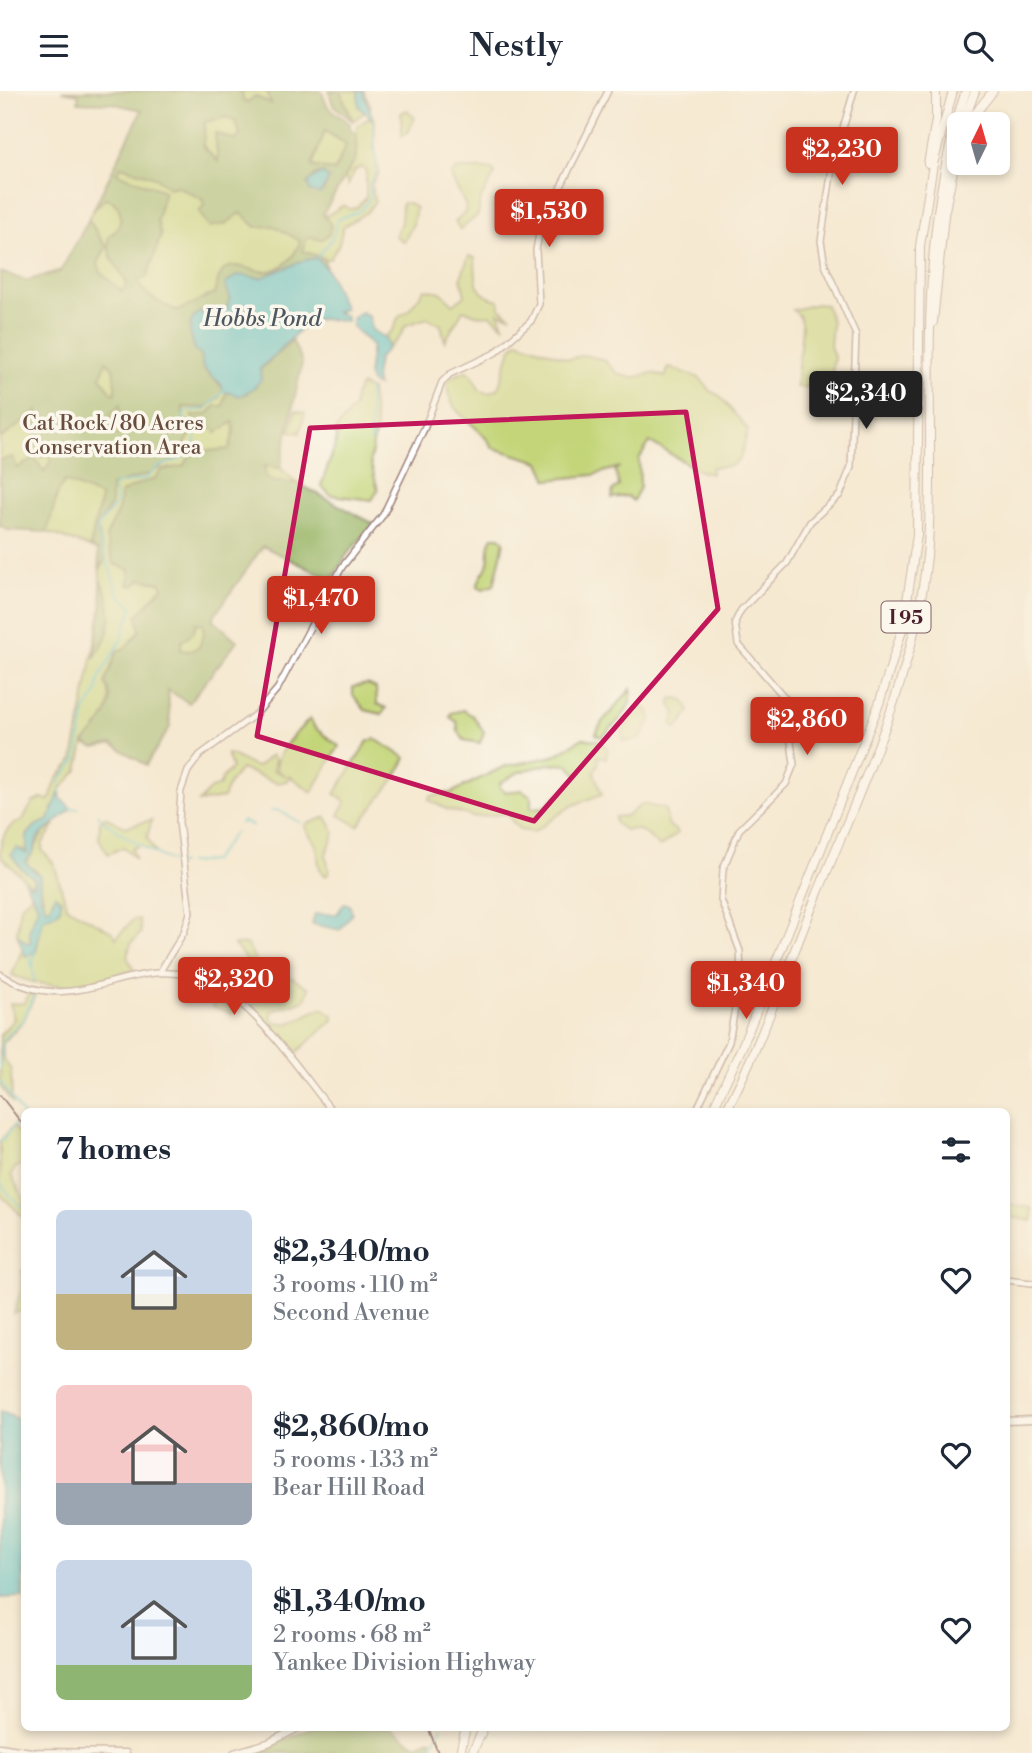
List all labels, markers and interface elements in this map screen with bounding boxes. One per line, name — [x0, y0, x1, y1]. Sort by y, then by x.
text: Nestly — [469, 26, 563, 66]
icon: menu — [35, 27, 73, 65]
icon: search — [959, 27, 997, 65]
north arrow — [947, 112, 1010, 175]
map controls — [947, 112, 1010, 175]
pin: $2,230 — [785, 127, 899, 187]
text: $2,230 — [802, 136, 882, 164]
pin: $1,530 — [492, 190, 606, 249]
text: $1,530 — [511, 198, 587, 226]
water label: Hobbs Pond — [202, 305, 322, 333]
pin: $2,340 — [809, 371, 923, 431]
text: $2,340 — [825, 380, 907, 408]
park label: Cat Rock / 80 Acres Conservation Area — [22, 411, 204, 461]
pin: $1,470 — [264, 577, 378, 636]
text: $1,470 — [283, 585, 359, 613]
road number: I 95 — [881, 601, 930, 632]
pin: $2,860 — [750, 697, 864, 757]
text: $2,860 — [767, 706, 847, 734]
pin: $2,320 — [177, 957, 291, 1017]
pin: $1,340 — [689, 961, 803, 1021]
text: $2,320 — [194, 966, 274, 994]
text: $1,340 — [707, 970, 785, 998]
text: 7 homes — [56, 1131, 171, 1169]
icon: filters — [937, 1131, 975, 1169]
text: $2,340/mo — [273, 1233, 430, 1271]
icon: home — [112, 1238, 196, 1322]
icon: heart — [937, 1261, 975, 1299]
text: 3 rooms · 110 m² — [273, 1271, 437, 1299]
text: Second Avenue — [273, 1299, 430, 1327]
text: $2,860/mo — [273, 1408, 429, 1446]
icon: home — [112, 1413, 196, 1497]
icon: heart — [937, 1436, 975, 1474]
text: 5 rooms · 133 m² — [273, 1446, 438, 1474]
text: Bear Hill Road — [273, 1474, 425, 1502]
text: $1,340/mo — [273, 1583, 426, 1621]
icon: home — [112, 1588, 196, 1672]
icon: heart — [937, 1611, 975, 1649]
text: 2 rooms · 68 m² — [273, 1621, 431, 1649]
text: Yankee Division Highway — [273, 1649, 536, 1677]

